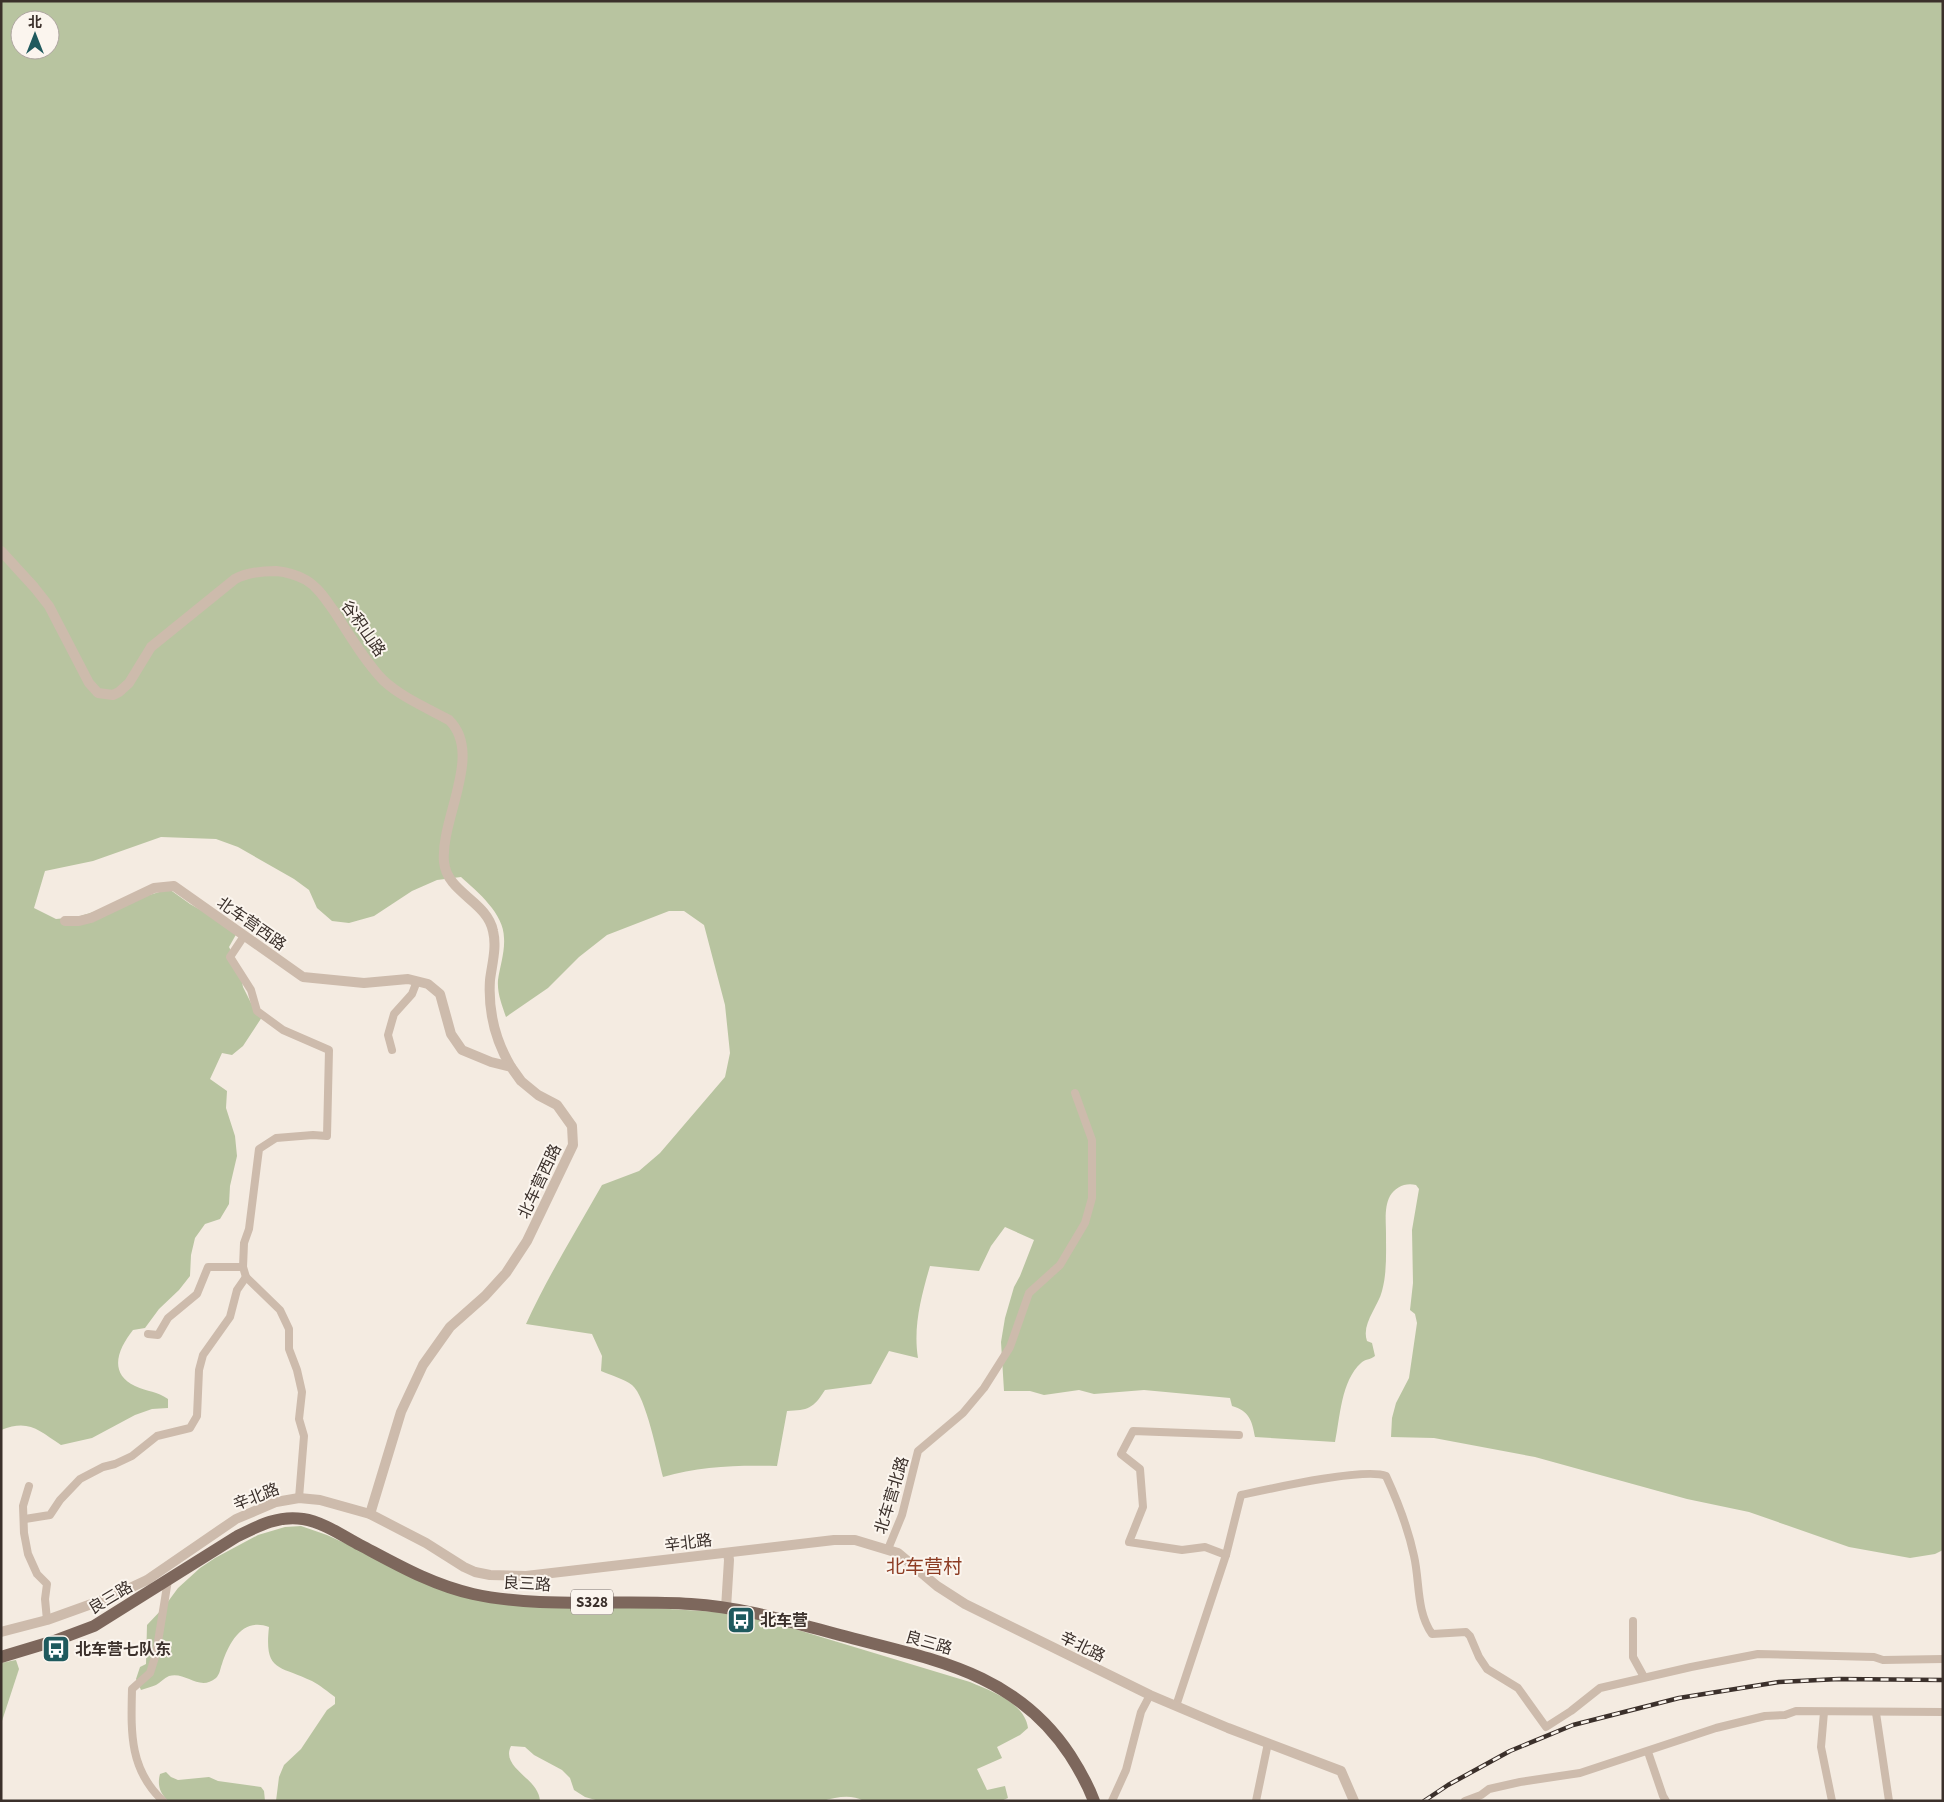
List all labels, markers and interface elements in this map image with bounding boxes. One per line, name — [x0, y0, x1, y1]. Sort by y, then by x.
north arrow — [10, 10, 60, 60]
text: 北 — [28, 13, 42, 33]
street label: 谷积山路 — [336, 596, 391, 661]
street label: 北车营西路 — [212, 892, 291, 956]
street label: 北车营西路 — [513, 1141, 567, 1222]
street label: 北车营北路 — [870, 1454, 914, 1537]
street label: 辛北路 — [230, 1478, 283, 1516]
street label: 辛北路 — [663, 1529, 713, 1557]
district label: 北车营村 — [886, 1554, 962, 1581]
street label: 良三路 — [502, 1572, 551, 1596]
street label: 良三路 — [84, 1576, 137, 1620]
road number: S328 — [571, 1590, 613, 1614]
bus stop icon: 北车营 — [726, 1605, 756, 1635]
place label: 北车营 — [760, 1610, 808, 1632]
street label: 良三路 — [903, 1626, 955, 1660]
street label: 辛北路 — [1056, 1626, 1109, 1667]
bus stop icon: 北车营七队东 — [41, 1634, 71, 1664]
place label: 北车营七队东 — [75, 1639, 171, 1661]

